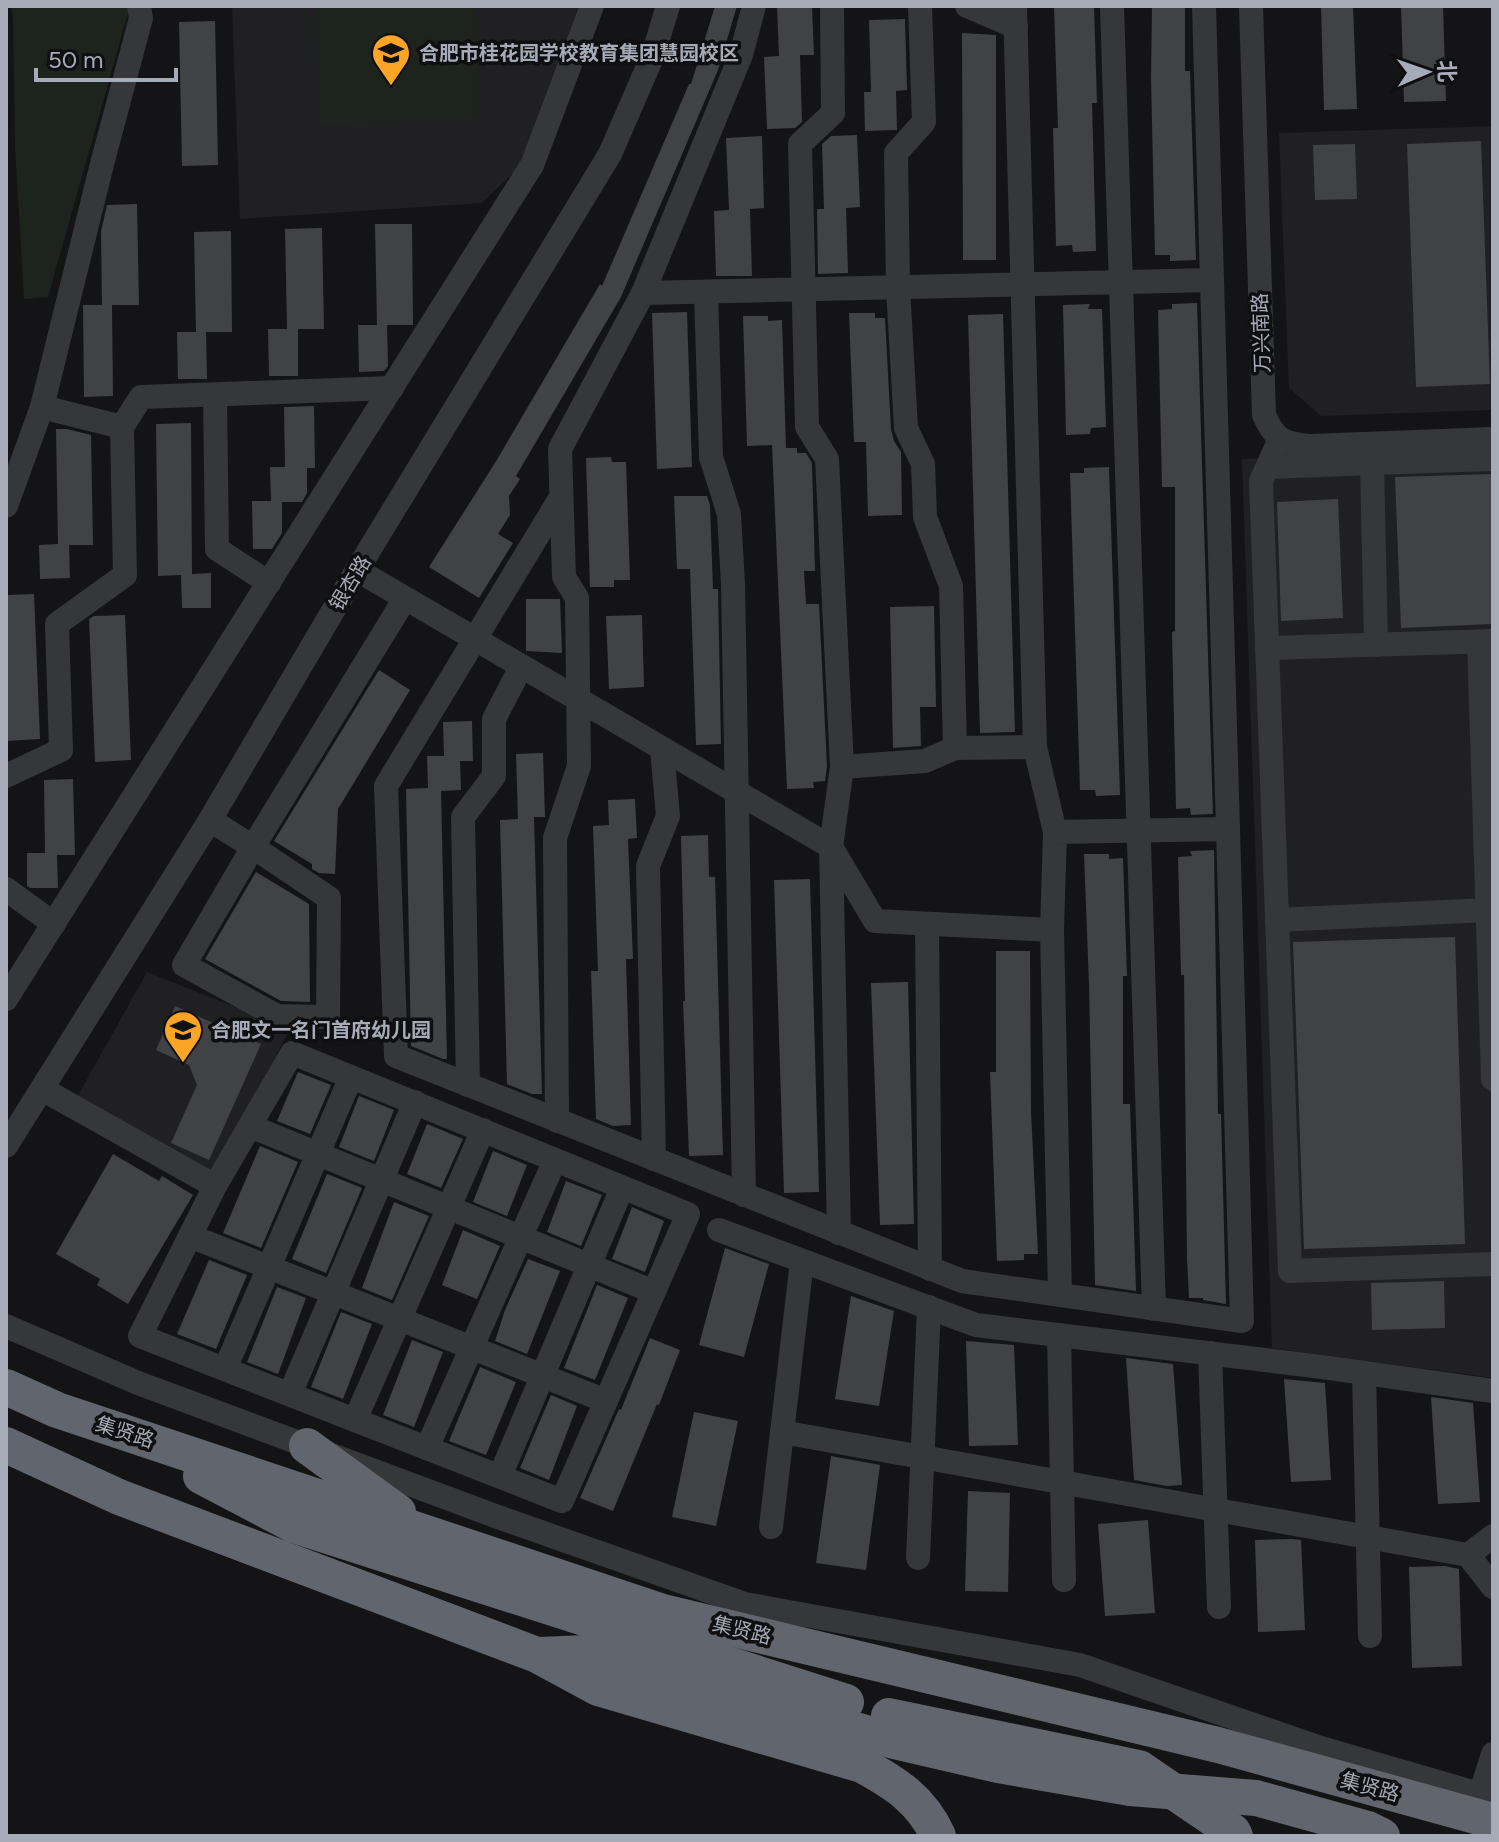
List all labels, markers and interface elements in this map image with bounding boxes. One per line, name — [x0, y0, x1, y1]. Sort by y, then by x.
scale bar — [36, 32, 176, 82]
school or university icon: 合肥市桂花园学校教育集团慧园校区 — [370, 32, 412, 87]
north arrow — [1387, 32, 1467, 112]
place label: 合肥市桂花园学校教育集团慧园校区 — [419, 41, 739, 65]
text: 50 m — [48, 45, 104, 74]
text: 北 — [1433, 60, 1460, 83]
street label: 万兴南路 — [1248, 293, 1274, 373]
street label: 银杏路 — [324, 551, 376, 615]
school or university icon: 合肥文一名门首府幼儿园 — [162, 1009, 204, 1064]
place label: 合肥文一名门首府幼儿园 — [211, 1018, 431, 1042]
street label: 集贤路 — [93, 1411, 157, 1453]
street label: 集贤路 — [710, 1611, 774, 1649]
street label: 集贤路 — [1338, 1768, 1402, 1806]

